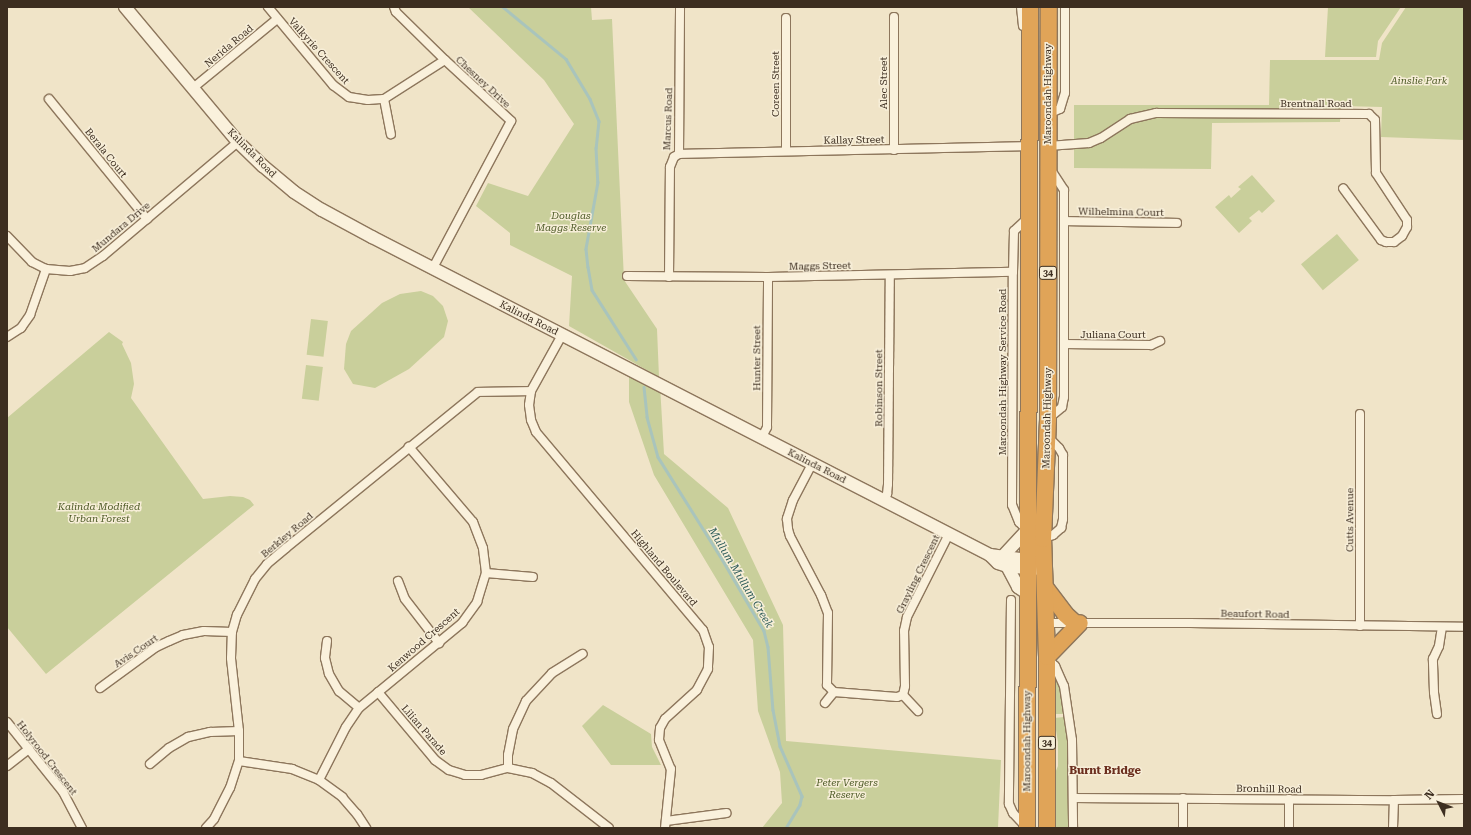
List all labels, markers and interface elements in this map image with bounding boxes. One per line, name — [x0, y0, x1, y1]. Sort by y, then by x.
street label: Valkyrie Crescent — [286, 15, 352, 87]
street label: Nerida Road — [202, 22, 256, 70]
street label: Maroondah Highway — [1042, 43, 1054, 145]
street label: Coreen Street — [770, 51, 782, 117]
street label: Chesney Drive — [453, 54, 513, 110]
street label: Alec Street — [878, 57, 890, 109]
park label: Ainslie Park — [1391, 75, 1447, 87]
street label: Marcus Road — [661, 88, 675, 150]
street label: Brentnall Road — [1280, 98, 1352, 110]
street label: Berala Court — [82, 126, 130, 180]
street label: Kalinda Road — [225, 126, 279, 180]
street label: Kallay Street — [823, 133, 885, 147]
street label: Mundara Drive — [90, 199, 152, 255]
street label: Wilhelmina Court — [1078, 205, 1164, 219]
park label: Douglas Maggs Reserve — [536, 209, 606, 232]
street label: Maggs Street — [789, 259, 851, 273]
road number: 34 — [1038, 266, 1058, 280]
street label: Maroondah Highway Service Road — [997, 288, 1009, 456]
street label: Kalinda Road — [498, 298, 560, 338]
street label: Hunter Street — [751, 325, 763, 391]
street label: Juliana Court — [1080, 329, 1146, 341]
street label: Robinson Street — [873, 349, 885, 427]
street label: Maroondah Highway — [1040, 367, 1054, 469]
street label: Kalinda Road — [786, 446, 848, 486]
street label: Cutts Avenue — [1344, 488, 1356, 552]
park label: Kalinda Modified Urban Forest — [58, 500, 140, 524]
street label: Berkley Road — [259, 510, 315, 560]
water label: Mullum Mullum Creek — [705, 525, 775, 631]
street label: Highland Boulevard — [628, 527, 700, 609]
street label: Grayling Crescent — [894, 532, 942, 616]
street label: Kenwood Crescent — [386, 606, 462, 674]
street label: Beaufort Road — [1220, 607, 1290, 621]
street label: Avis Court — [112, 632, 160, 670]
street label: Maroondah Highway — [1021, 690, 1033, 792]
street label: Lilian Parade — [399, 702, 449, 758]
street label: Holyrood Crescent — [14, 718, 80, 798]
road number: 34 — [1037, 736, 1057, 750]
district label: Burnt Bridge — [1069, 764, 1141, 778]
park label: Peter Vergers Reserve — [816, 776, 878, 800]
street label: Bronhill Road — [1236, 782, 1302, 796]
north arrow — [1419, 783, 1459, 823]
text: N — [1422, 787, 1437, 802]

